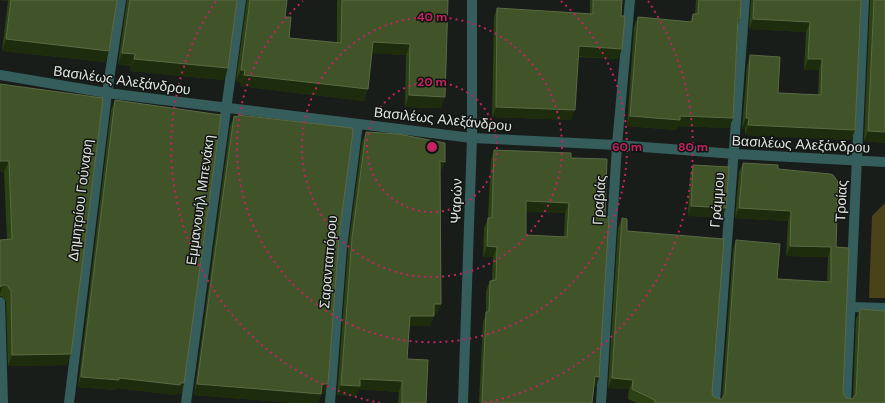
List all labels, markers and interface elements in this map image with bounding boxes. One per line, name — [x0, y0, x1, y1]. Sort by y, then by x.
text: 40 m — [417, 9, 447, 25]
street label: Βασιλέως Αλεξάνδρου — [52, 61, 192, 99]
text: 20 m — [417, 74, 447, 90]
street label: Βασιλέως Αλεξάνδρου — [373, 103, 513, 135]
street label: Βασιλέως Αλεξάνδρου — [731, 131, 871, 157]
street label: Εμμανουήλ Μπενάκη — [182, 134, 218, 266]
street label: Δημητρίου Γούναρη — [64, 138, 96, 262]
text: 60 m — [612, 139, 642, 155]
text: 80 m — [678, 139, 708, 155]
centre of rings — [425, 140, 439, 154]
street label: Γράμμου — [706, 172, 728, 228]
street label: Γραβιάς — [588, 174, 610, 225]
street label: Ψαρών — [446, 178, 466, 224]
street label: Τροίας — [831, 179, 851, 223]
street label: Σαρανταπόρου — [315, 215, 341, 309]

